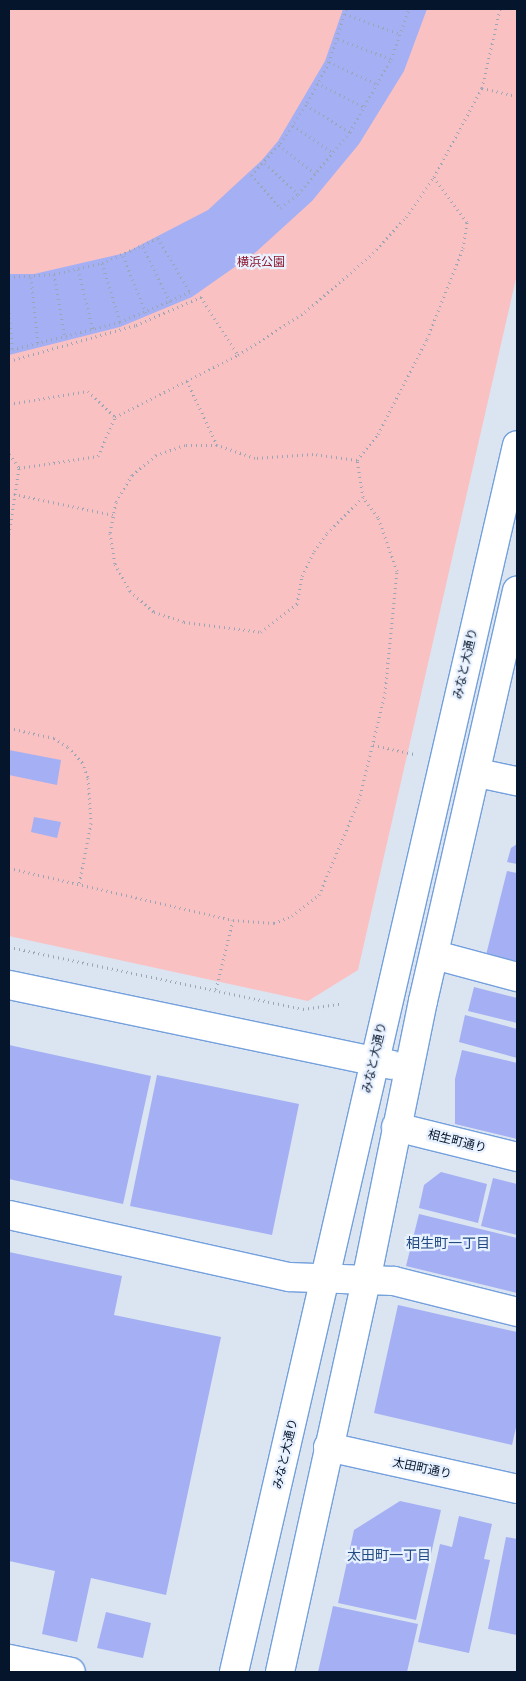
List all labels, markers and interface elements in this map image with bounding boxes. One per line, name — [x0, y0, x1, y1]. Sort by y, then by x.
park label: 横浜公園 — [237, 256, 285, 270]
street label: みなと大通り — [451, 627, 481, 701]
street label: みなと大通り — [360, 1021, 390, 1095]
street label: 相生町通り — [426, 1128, 488, 1156]
district label: 相生町一丁目 — [406, 1236, 490, 1252]
street label: みなと大通り — [271, 1417, 301, 1491]
street label: 太田町通り — [391, 1456, 453, 1482]
district label: 太田町一丁目 — [347, 1548, 431, 1564]

